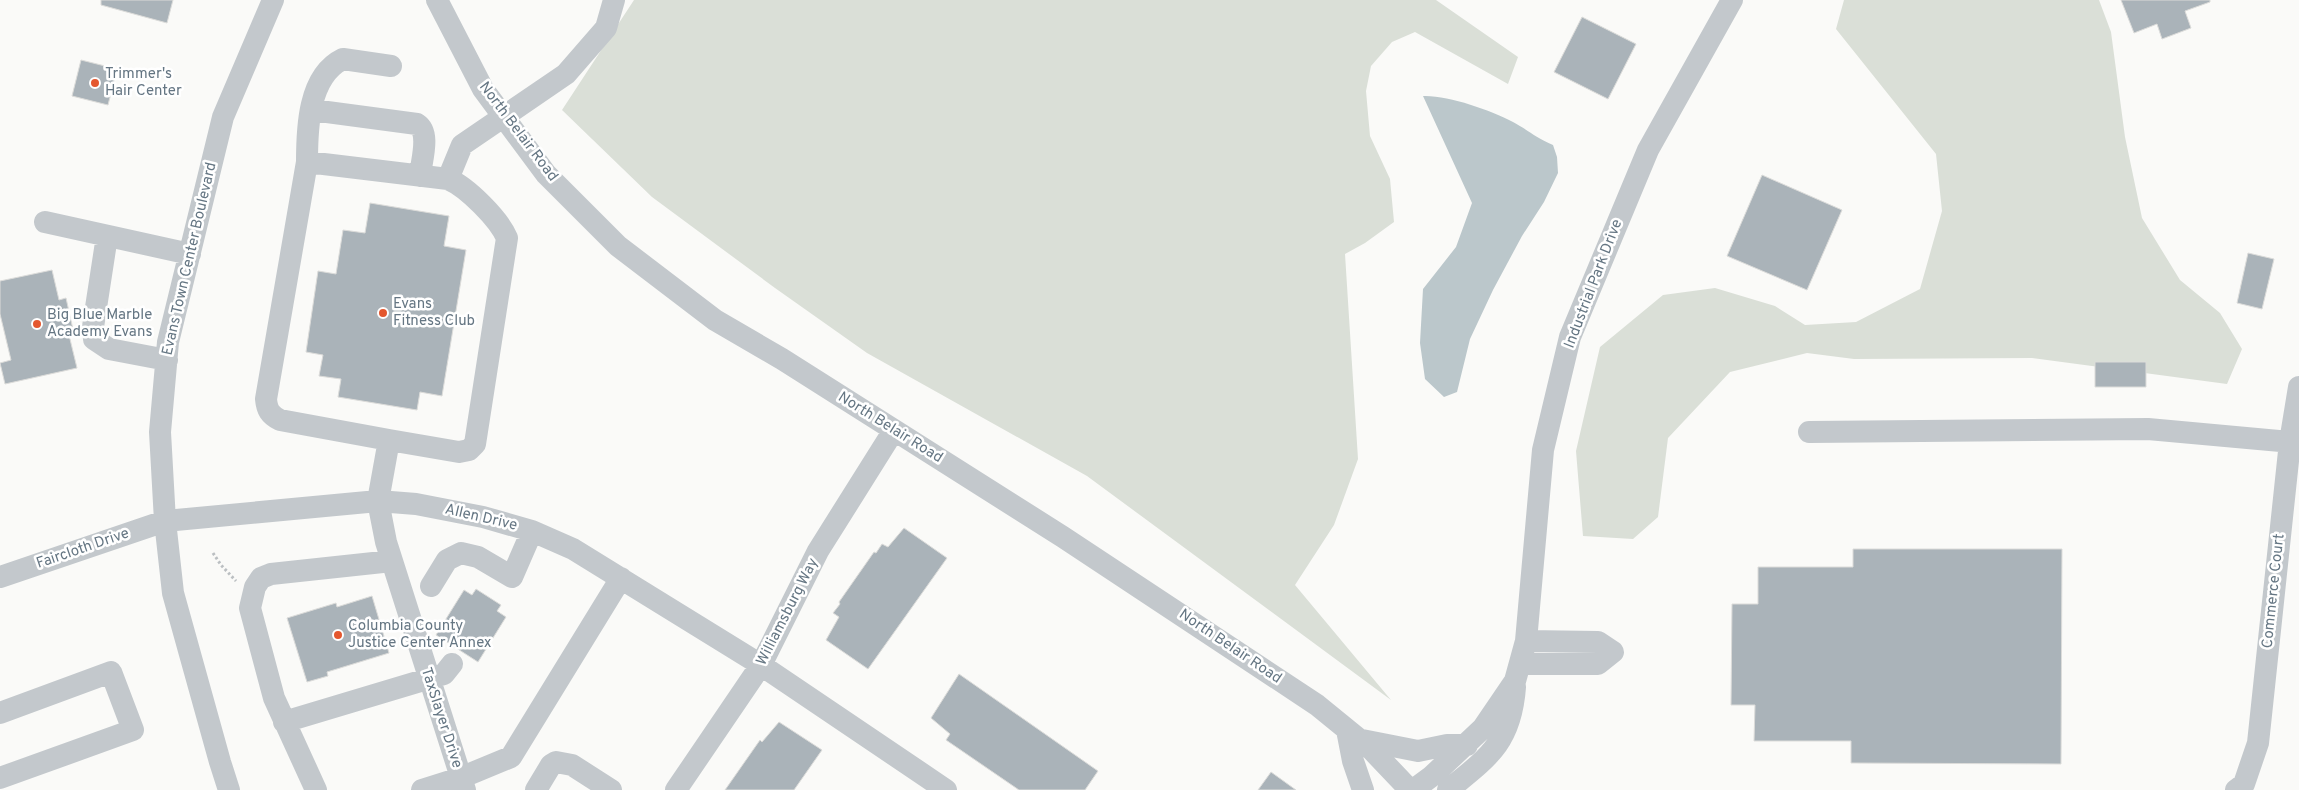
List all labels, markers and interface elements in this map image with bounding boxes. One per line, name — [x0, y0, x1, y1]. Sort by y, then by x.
place label: Trimmer's Hair Center — [105, 65, 182, 101]
marker: Trimmer's Hair Center — [89, 77, 101, 89]
street label: North Belair Road — [474, 78, 562, 186]
street label: Evans Town Center Boulevard — [159, 161, 221, 357]
street label: Industrial Park Drive — [1561, 217, 1627, 351]
place label: Evans Fitness Club — [393, 295, 475, 331]
place label: Big Blue Marble Academy Evans — [47, 306, 152, 342]
marker: Evans Fitness Club — [377, 307, 389, 319]
marker: Big Blue Marble Academy Evans — [31, 318, 43, 330]
street label: North Belair Road — [834, 388, 946, 468]
street label: Allen Drive — [443, 500, 519, 536]
street label: Faircloth Drive — [34, 524, 132, 574]
street label: Commerce Court — [2259, 533, 2289, 649]
street label: Williamsburg Way — [753, 555, 823, 669]
street label: North Belair Road — [1175, 606, 1285, 688]
place label: Columbia County Justice Center Annex — [348, 617, 492, 653]
marker: Columbia County Justice Center Annex — [332, 629, 344, 641]
street label: TaxSlayer Drive — [416, 665, 466, 771]

